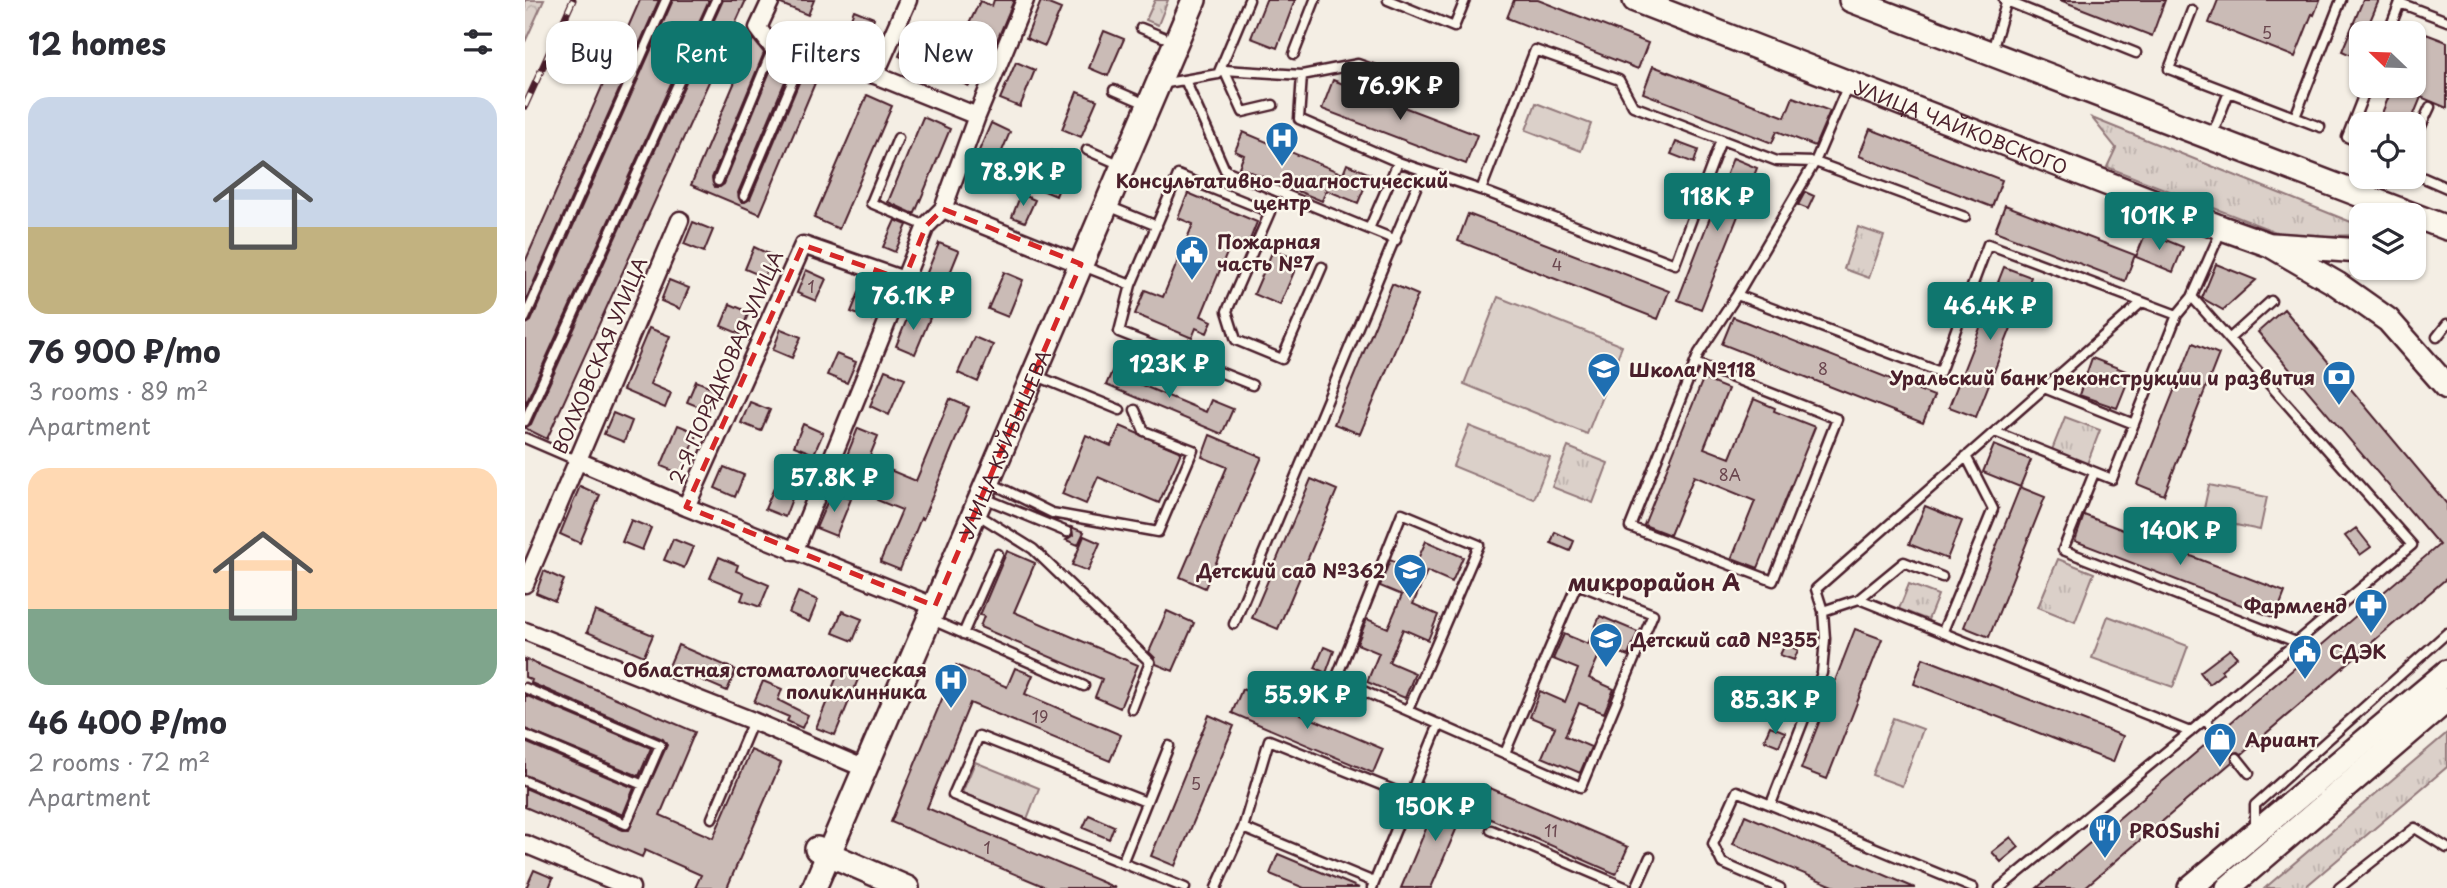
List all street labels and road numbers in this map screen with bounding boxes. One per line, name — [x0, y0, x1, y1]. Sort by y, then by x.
street label: УЛИЦА ЧАЙКОВСКОГО — [1851, 73, 2072, 181]
street label: 2-Я ПОРЯДКОВАЯ УЛИЦА — [661, 246, 789, 488]
street label: ВОЛХОВСКАЯ УЛИЦА — [545, 252, 653, 458]
street label: УЛИЦА КУЙБЫШЕВА — [951, 345, 1057, 543]

